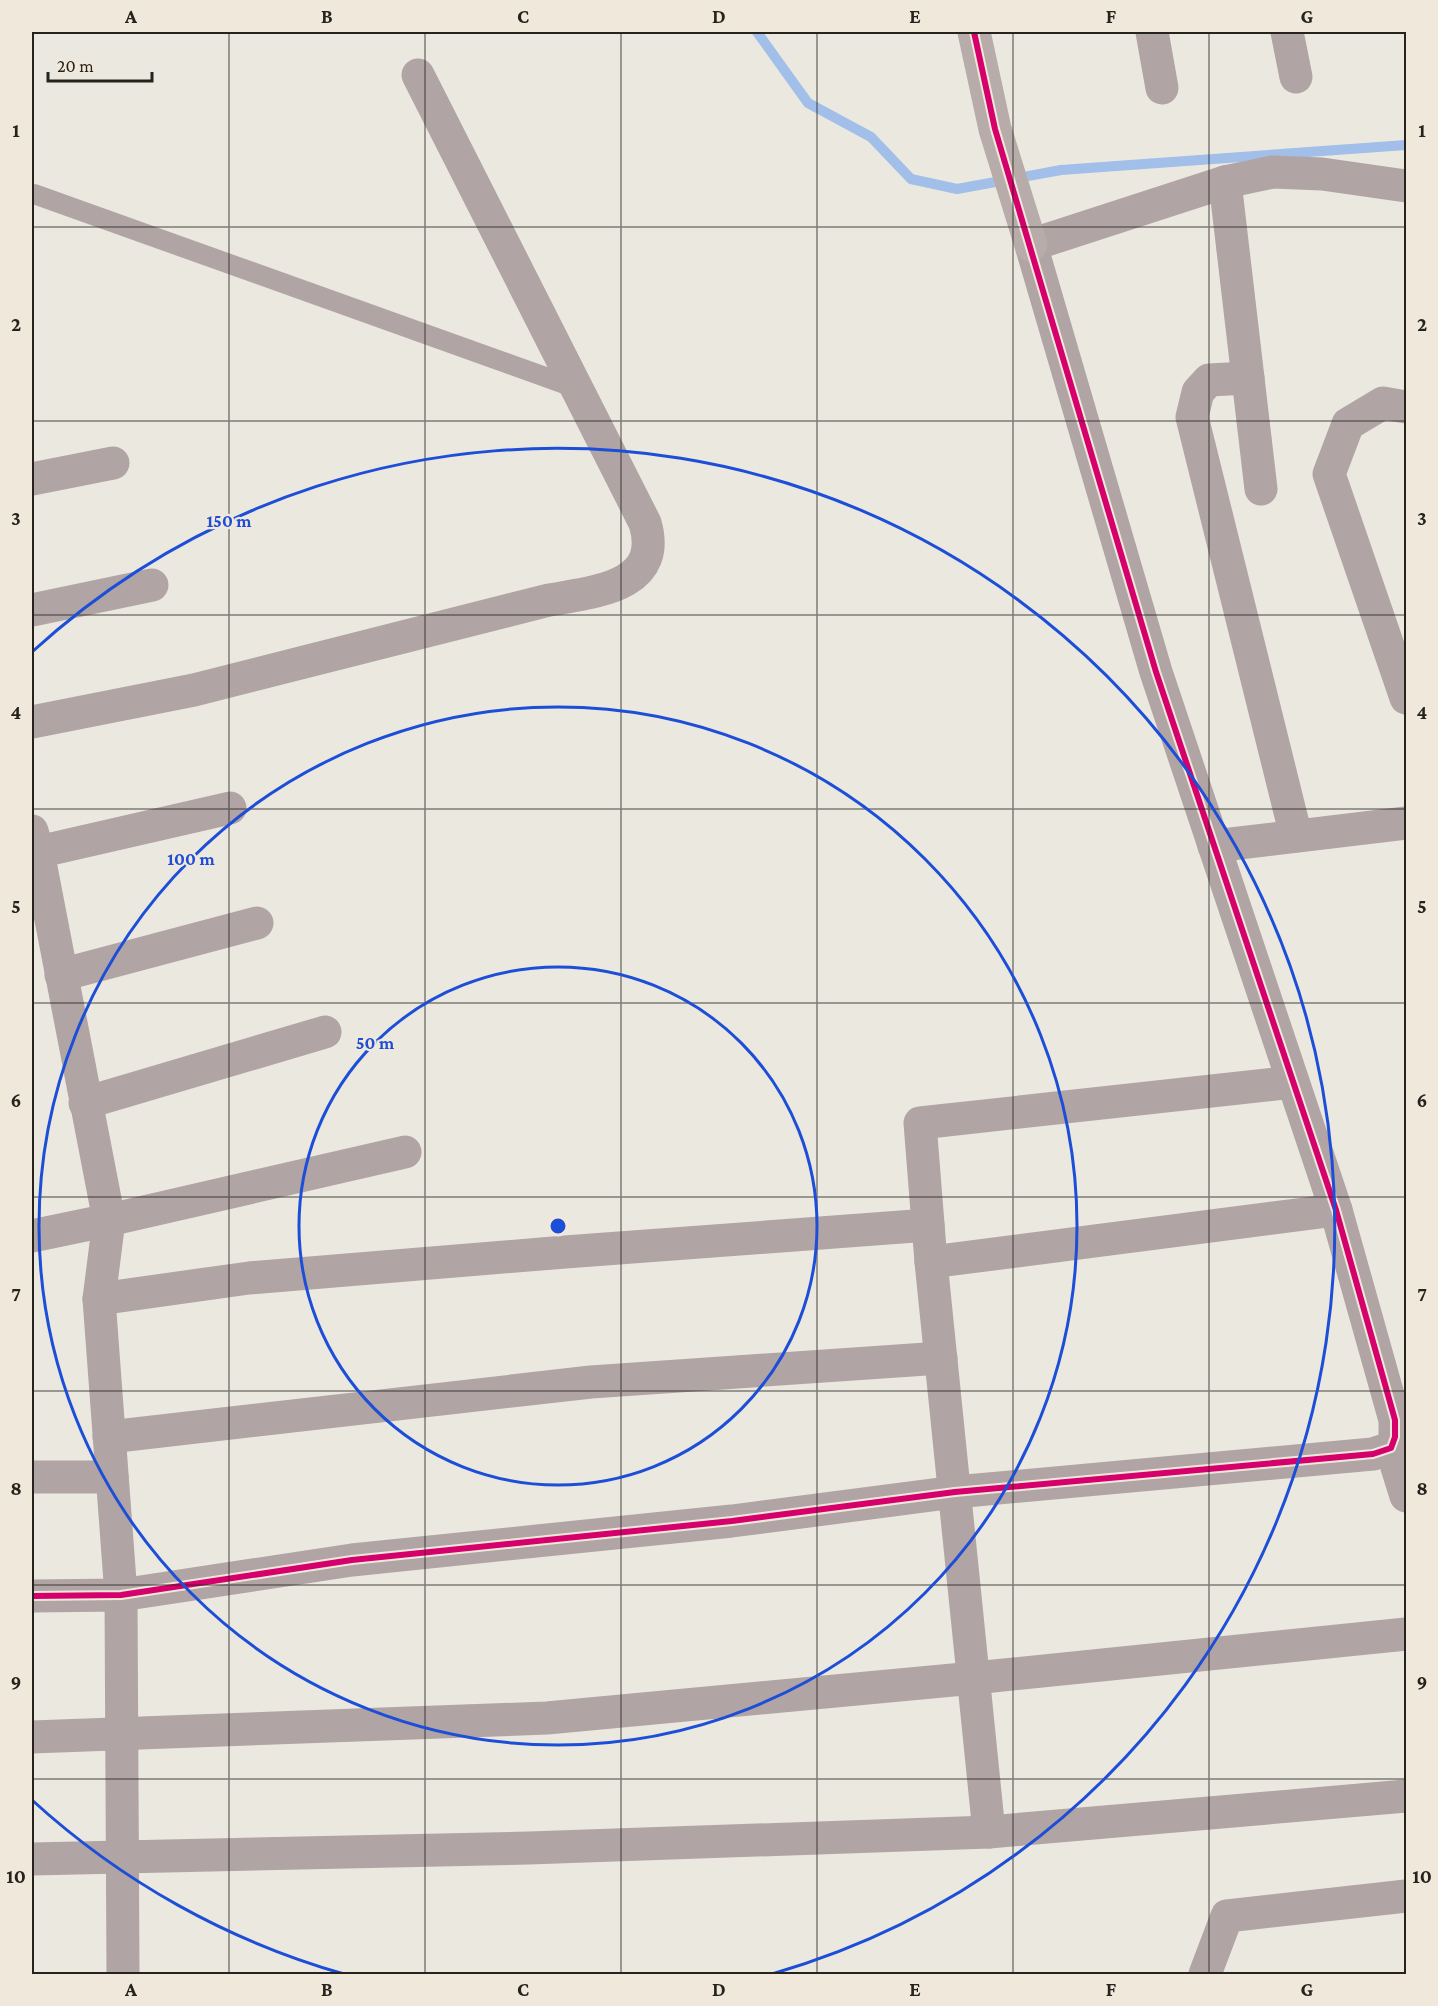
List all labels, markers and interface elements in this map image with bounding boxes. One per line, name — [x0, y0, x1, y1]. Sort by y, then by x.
text: A — [124, 5, 138, 27]
text: B — [321, 5, 333, 27]
text: C — [517, 5, 529, 27]
text: D — [712, 5, 726, 27]
text: E — [909, 5, 921, 27]
text: F — [1106, 5, 1117, 27]
text: G — [1301, 5, 1314, 27]
scale bar — [48, 45, 152, 83]
text: 20 m — [57, 56, 94, 76]
text: 1 — [12, 119, 20, 141]
text: 1 — [1418, 119, 1426, 141]
text: 2 — [11, 313, 21, 335]
text: 2 — [1417, 313, 1427, 335]
text: 3 — [11, 507, 21, 529]
text: 3 — [1417, 507, 1427, 529]
text: 150 m — [206, 511, 252, 531]
text: 4 — [11, 701, 22, 723]
text: 4 — [1417, 701, 1428, 723]
text: 100 m — [167, 849, 215, 869]
text: 5 — [11, 895, 21, 917]
text: 5 — [1417, 895, 1427, 917]
text: 50 m — [356, 1033, 395, 1053]
text: 6 — [11, 1089, 21, 1111]
text: 6 — [1417, 1089, 1427, 1111]
centre of rings — [548, 1216, 568, 1236]
text: 7 — [11, 1283, 21, 1305]
text: 7 — [1417, 1283, 1427, 1305]
text: 8 — [10, 1477, 22, 1499]
text: 8 — [1416, 1477, 1428, 1499]
text: 9 — [11, 1671, 21, 1693]
text: 9 — [1417, 1671, 1427, 1693]
text: 10 — [6, 1865, 26, 1887]
text: 10 — [1412, 1865, 1432, 1887]
text: A — [124, 1978, 138, 2000]
text: B — [321, 1978, 333, 2000]
text: C — [517, 1978, 529, 2000]
text: D — [712, 1978, 726, 2000]
text: E — [909, 1978, 921, 2000]
text: F — [1106, 1978, 1117, 2000]
text: G — [1301, 1978, 1314, 2000]

